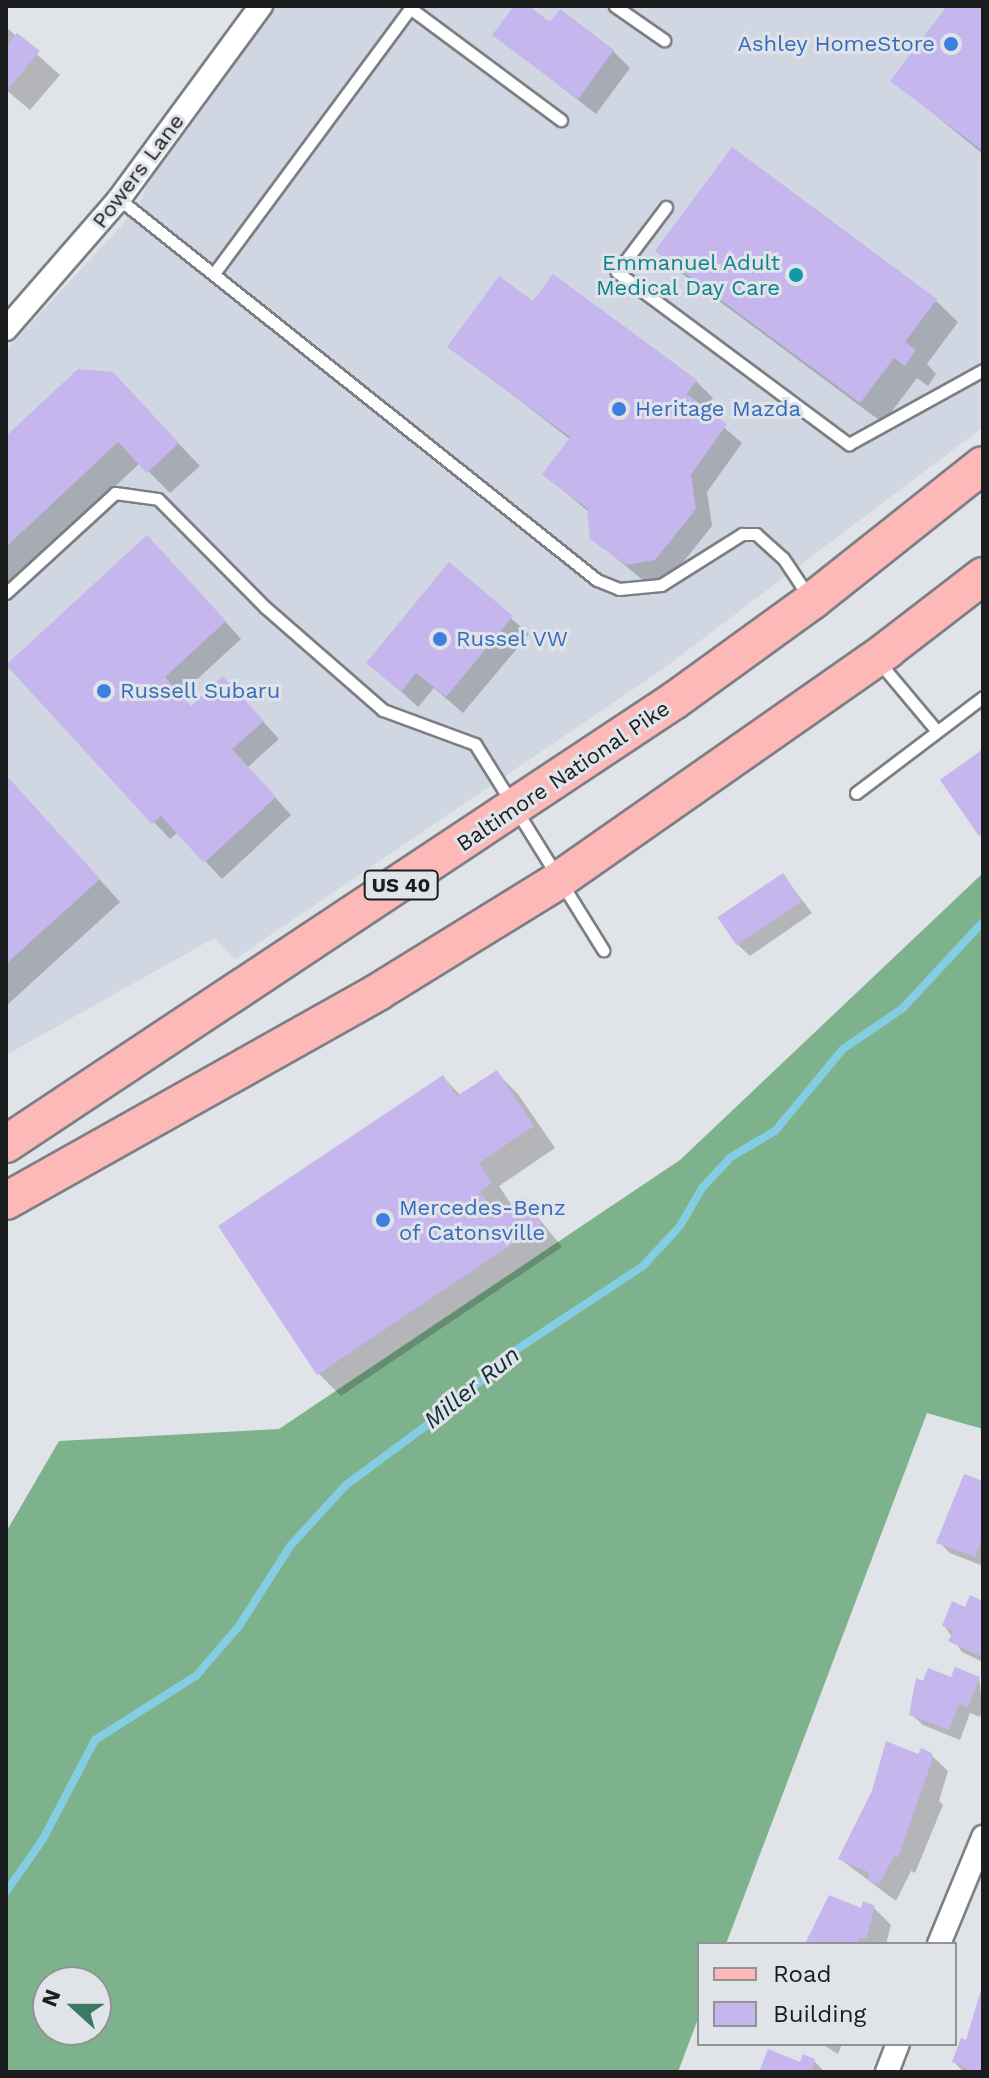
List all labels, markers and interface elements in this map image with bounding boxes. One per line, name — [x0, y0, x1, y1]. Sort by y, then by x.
place label: Ashley HomeStore — [737, 31, 935, 57]
marker: Ashley HomeStore — [942, 35, 960, 53]
street label: Powers Lane — [86, 109, 190, 233]
place label: Emmanuel Adult Medical Day Care — [595, 249, 780, 300]
marker: Emmanuel Adult Medical Day Care — [787, 266, 805, 284]
place label: Heritage Mazda — [635, 396, 801, 422]
marker: Heritage Mazda — [610, 400, 628, 418]
place label: Russel VW — [456, 626, 569, 652]
marker: Russel VW — [431, 630, 449, 648]
place label: Russell Subaru — [120, 678, 281, 704]
marker: Russell Subaru — [95, 682, 113, 700]
street label: Baltimore National Pike — [451, 695, 675, 857]
road number: US 40 — [363, 869, 439, 901]
place label: Mercedes-Benz of Catonsville — [399, 1194, 566, 1246]
marker: Mercedes-Benz of Catonsville — [374, 1211, 392, 1229]
water label: Miller Run — [418, 1340, 526, 1436]
legend — [697, 1942, 957, 2046]
text: Road — [773, 1960, 832, 1988]
north arrow — [32, 1966, 112, 2046]
text: N — [36, 1986, 66, 2010]
text: Building — [773, 2000, 866, 2028]

